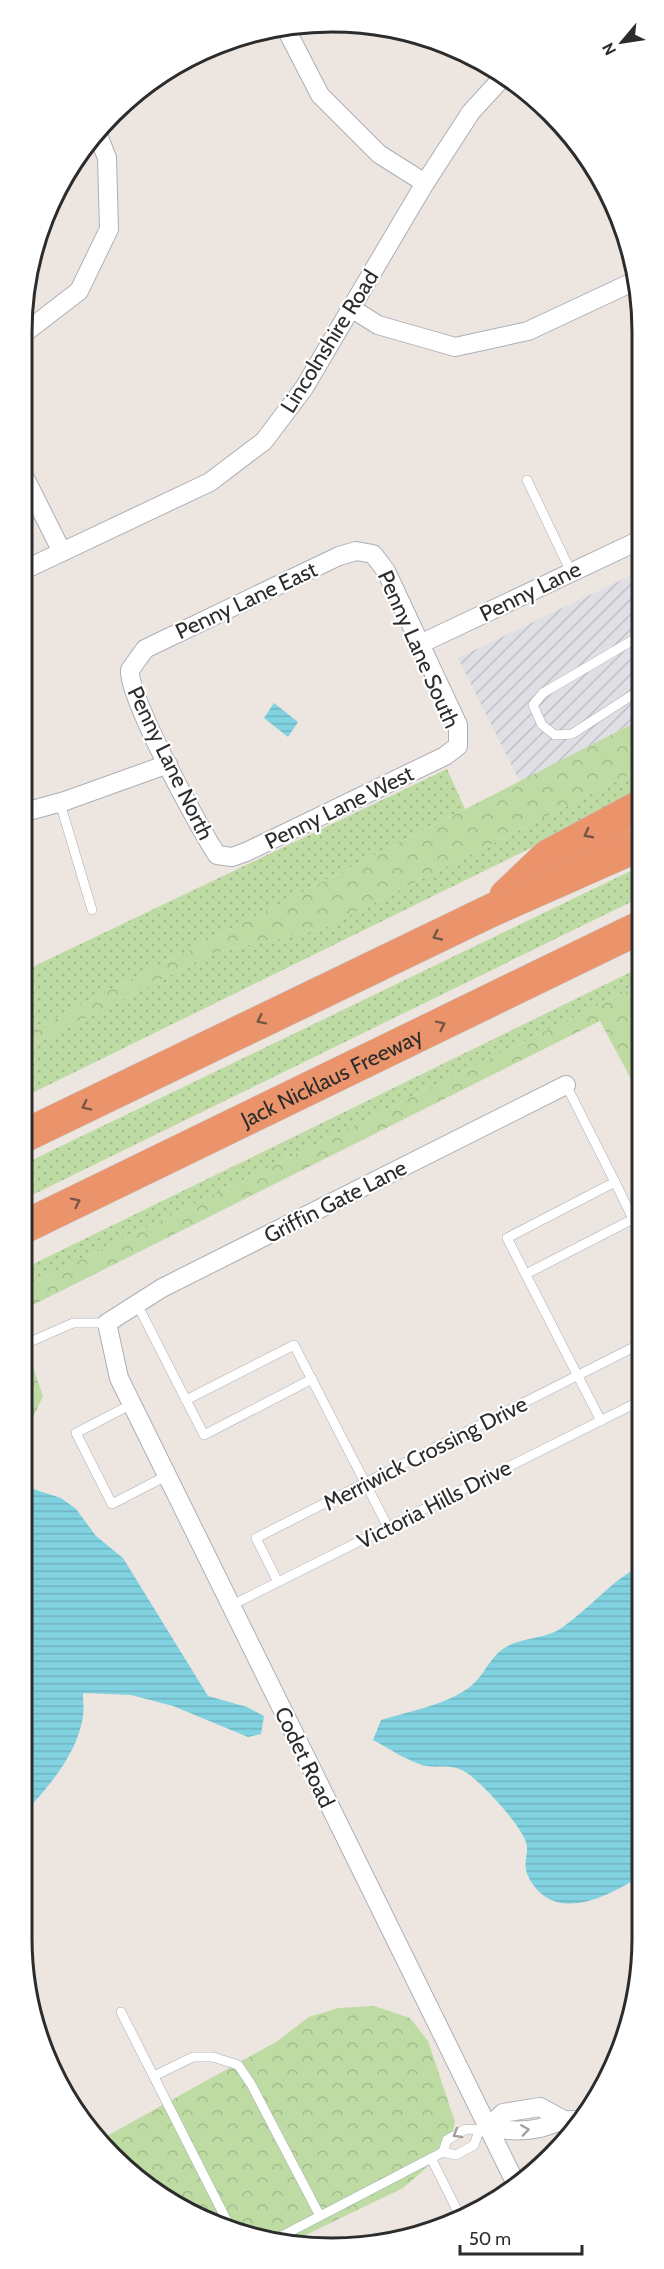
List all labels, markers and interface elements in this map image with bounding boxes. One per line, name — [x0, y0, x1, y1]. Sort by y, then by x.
north arrow — [592, 12, 652, 72]
text: N — [598, 39, 620, 59]
street label: Lincolnshire Road — [275, 265, 384, 418]
street label: Penny Lane — [475, 555, 585, 627]
street label: Penny Lane East — [171, 556, 322, 645]
street label: Penny Lane South — [372, 566, 465, 732]
street label: Penny Lane North — [122, 682, 219, 844]
street label: Penny Lane West — [261, 760, 418, 855]
one-way arrow — [584, 827, 594, 838]
one-way arrow — [433, 929, 444, 941]
one-way arrow — [256, 1013, 267, 1025]
one-way arrow — [434, 1021, 445, 1033]
street label: Jack Nicklaus Freeway — [236, 1022, 427, 1134]
one-way arrow — [81, 1098, 92, 1110]
street label: Griffin Gate Lane — [259, 1154, 411, 1249]
one-way arrow — [70, 1197, 81, 1209]
street label: Merriwick Crossing Drive — [319, 1390, 532, 1517]
street label: Victoria Hills Drive — [353, 1454, 516, 1555]
street label: Codet Road — [269, 1702, 341, 1812]
one-way arrow — [521, 2124, 530, 2136]
one-way arrow — [453, 2127, 463, 2138]
scale bar — [460, 2218, 582, 2256]
text: 50 m — [469, 2228, 511, 2250]

